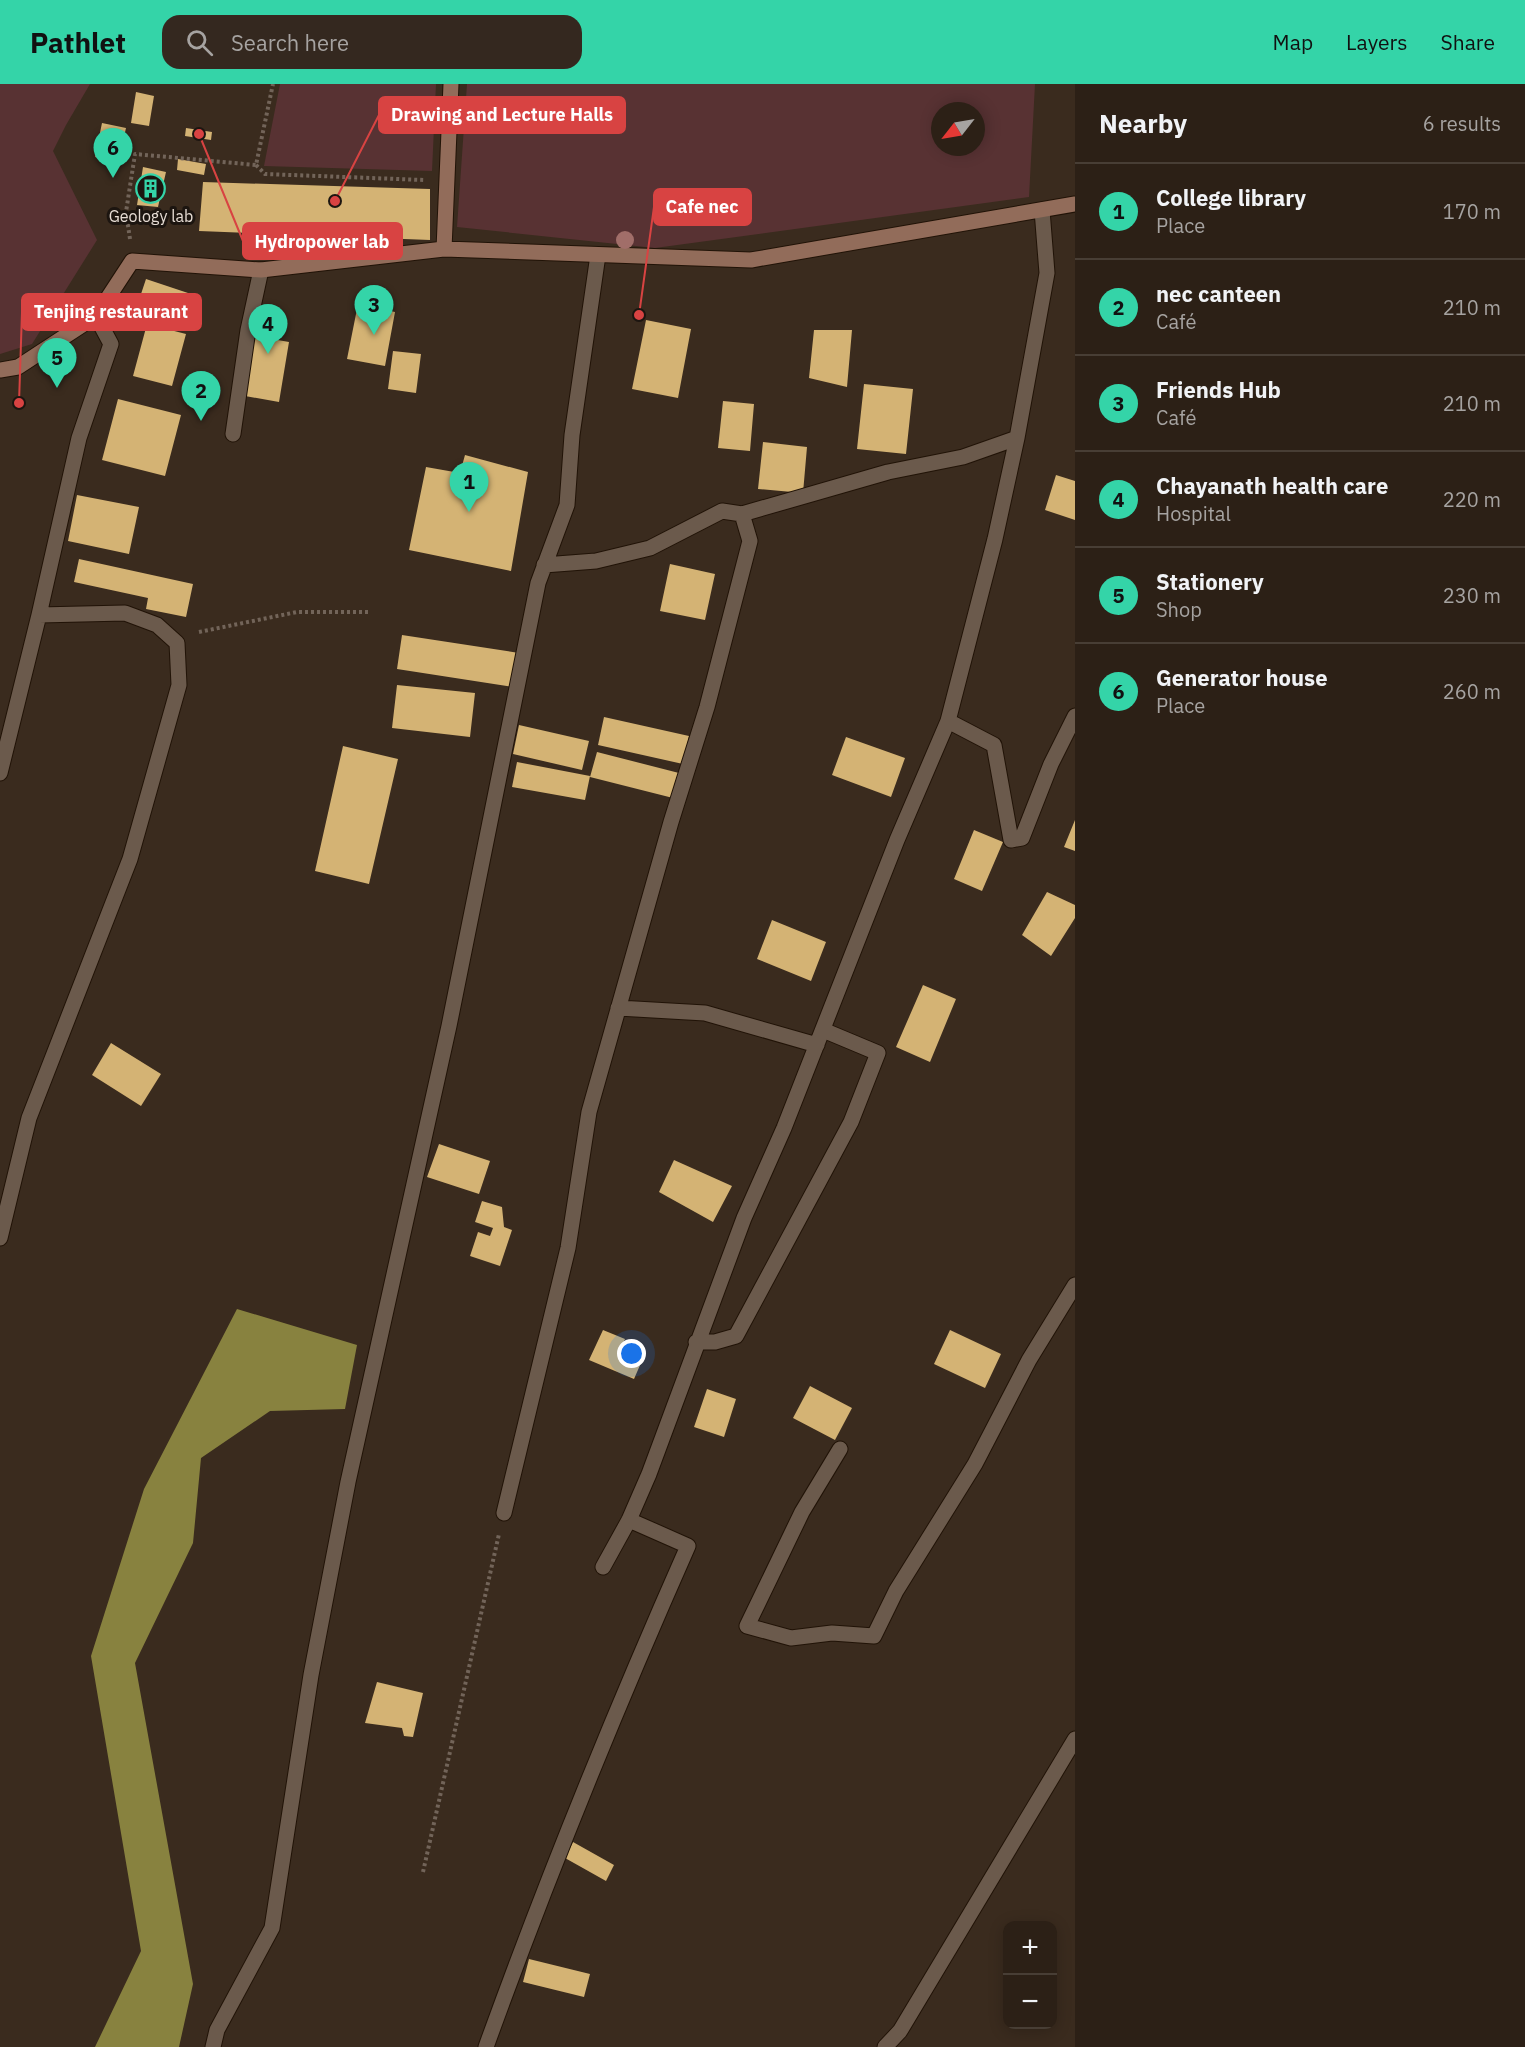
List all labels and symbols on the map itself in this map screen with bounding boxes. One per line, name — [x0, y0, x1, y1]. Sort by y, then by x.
callout: Drawing and Lecture Halls — [379, 97, 625, 133]
north arrow — [931, 102, 985, 156]
text: Drawing and Lecture Halls — [391, 103, 613, 126]
pin: 6 — [94, 128, 132, 178]
building icon: Geology lab — [135, 172, 167, 204]
callout: Cafe nec — [654, 189, 751, 225]
text: Cafe nec — [666, 195, 738, 218]
place label: Geology lab — [109, 206, 193, 226]
callout: Hydropower lab — [243, 223, 402, 259]
text: Hydropower lab — [255, 230, 390, 253]
pin: 3 — [354, 286, 394, 335]
callout: Tenjing restaurant — [22, 294, 201, 330]
text: Tenjing restaurant — [34, 300, 188, 323]
pin: 4 — [248, 304, 288, 354]
pin: 5 — [38, 338, 76, 388]
pin: 2 — [182, 372, 220, 421]
pin: 1 — [450, 462, 488, 512]
your location — [617, 1339, 646, 1368]

